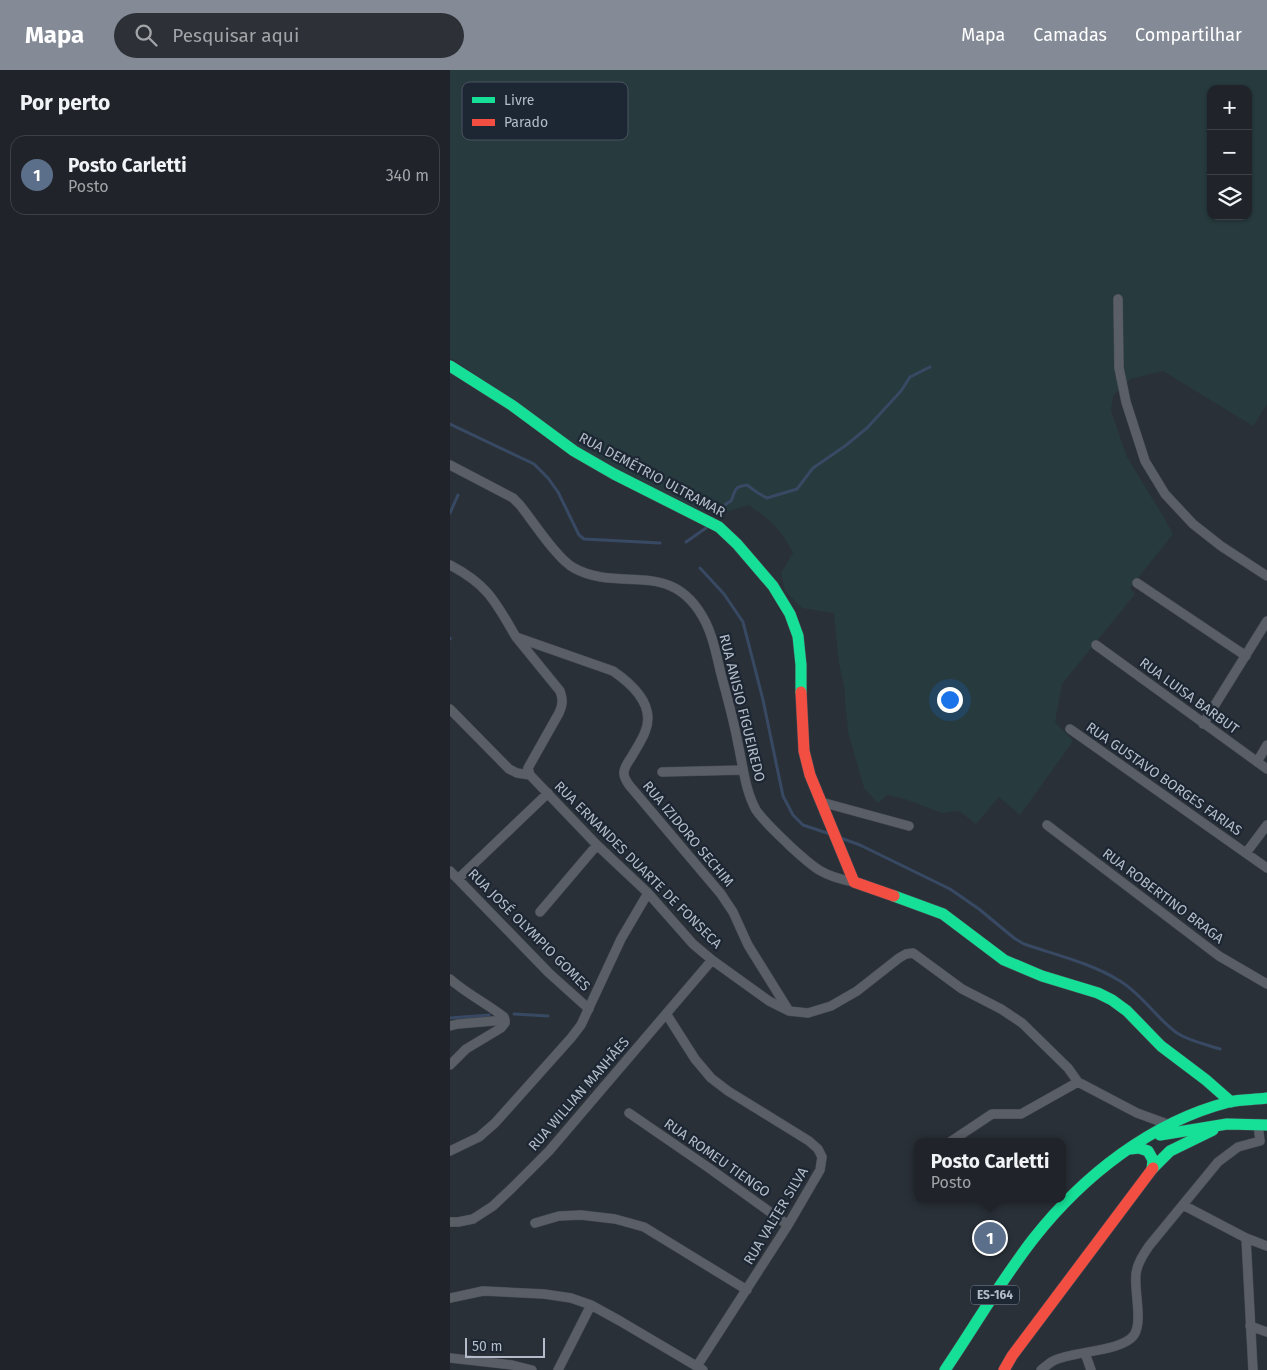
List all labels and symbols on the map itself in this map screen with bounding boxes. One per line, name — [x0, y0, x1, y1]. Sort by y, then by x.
legend — [462, 82, 628, 140]
text: Livre — [504, 92, 534, 109]
text: Parado — [504, 114, 548, 131]
street label: RUA DEMÉTRIO ULTRAMAR — [576, 428, 729, 521]
street label: RUA ANISIO FIGUEIREDO — [715, 632, 769, 784]
street label: RUA LUISA BARBUT — [1136, 654, 1243, 738]
your location — [937, 687, 963, 713]
street label: RUA GUSTAVO BORGES FARIAS — [1083, 719, 1246, 840]
street label: RUA ERNANDES DUARTE DE FONSECA — [551, 778, 725, 952]
street label: RUA IZIDORO SECHIM — [639, 778, 737, 890]
street label: RUA ROBERTINO BRAGA — [1099, 845, 1227, 947]
street label: RUA JOSÉ OLYMPIO GOMES — [464, 865, 595, 995]
street label: RUA WILLIAN MANHÃES — [525, 1033, 633, 1154]
street label: RUA ROMEU TIENGO — [661, 1115, 773, 1201]
street label: RUA VALTER SILVA — [740, 1164, 812, 1268]
pin: 1 — [974, 1219, 1006, 1257]
road number: ES-164 — [971, 1286, 1019, 1304]
scale bar — [465, 1335, 545, 1358]

